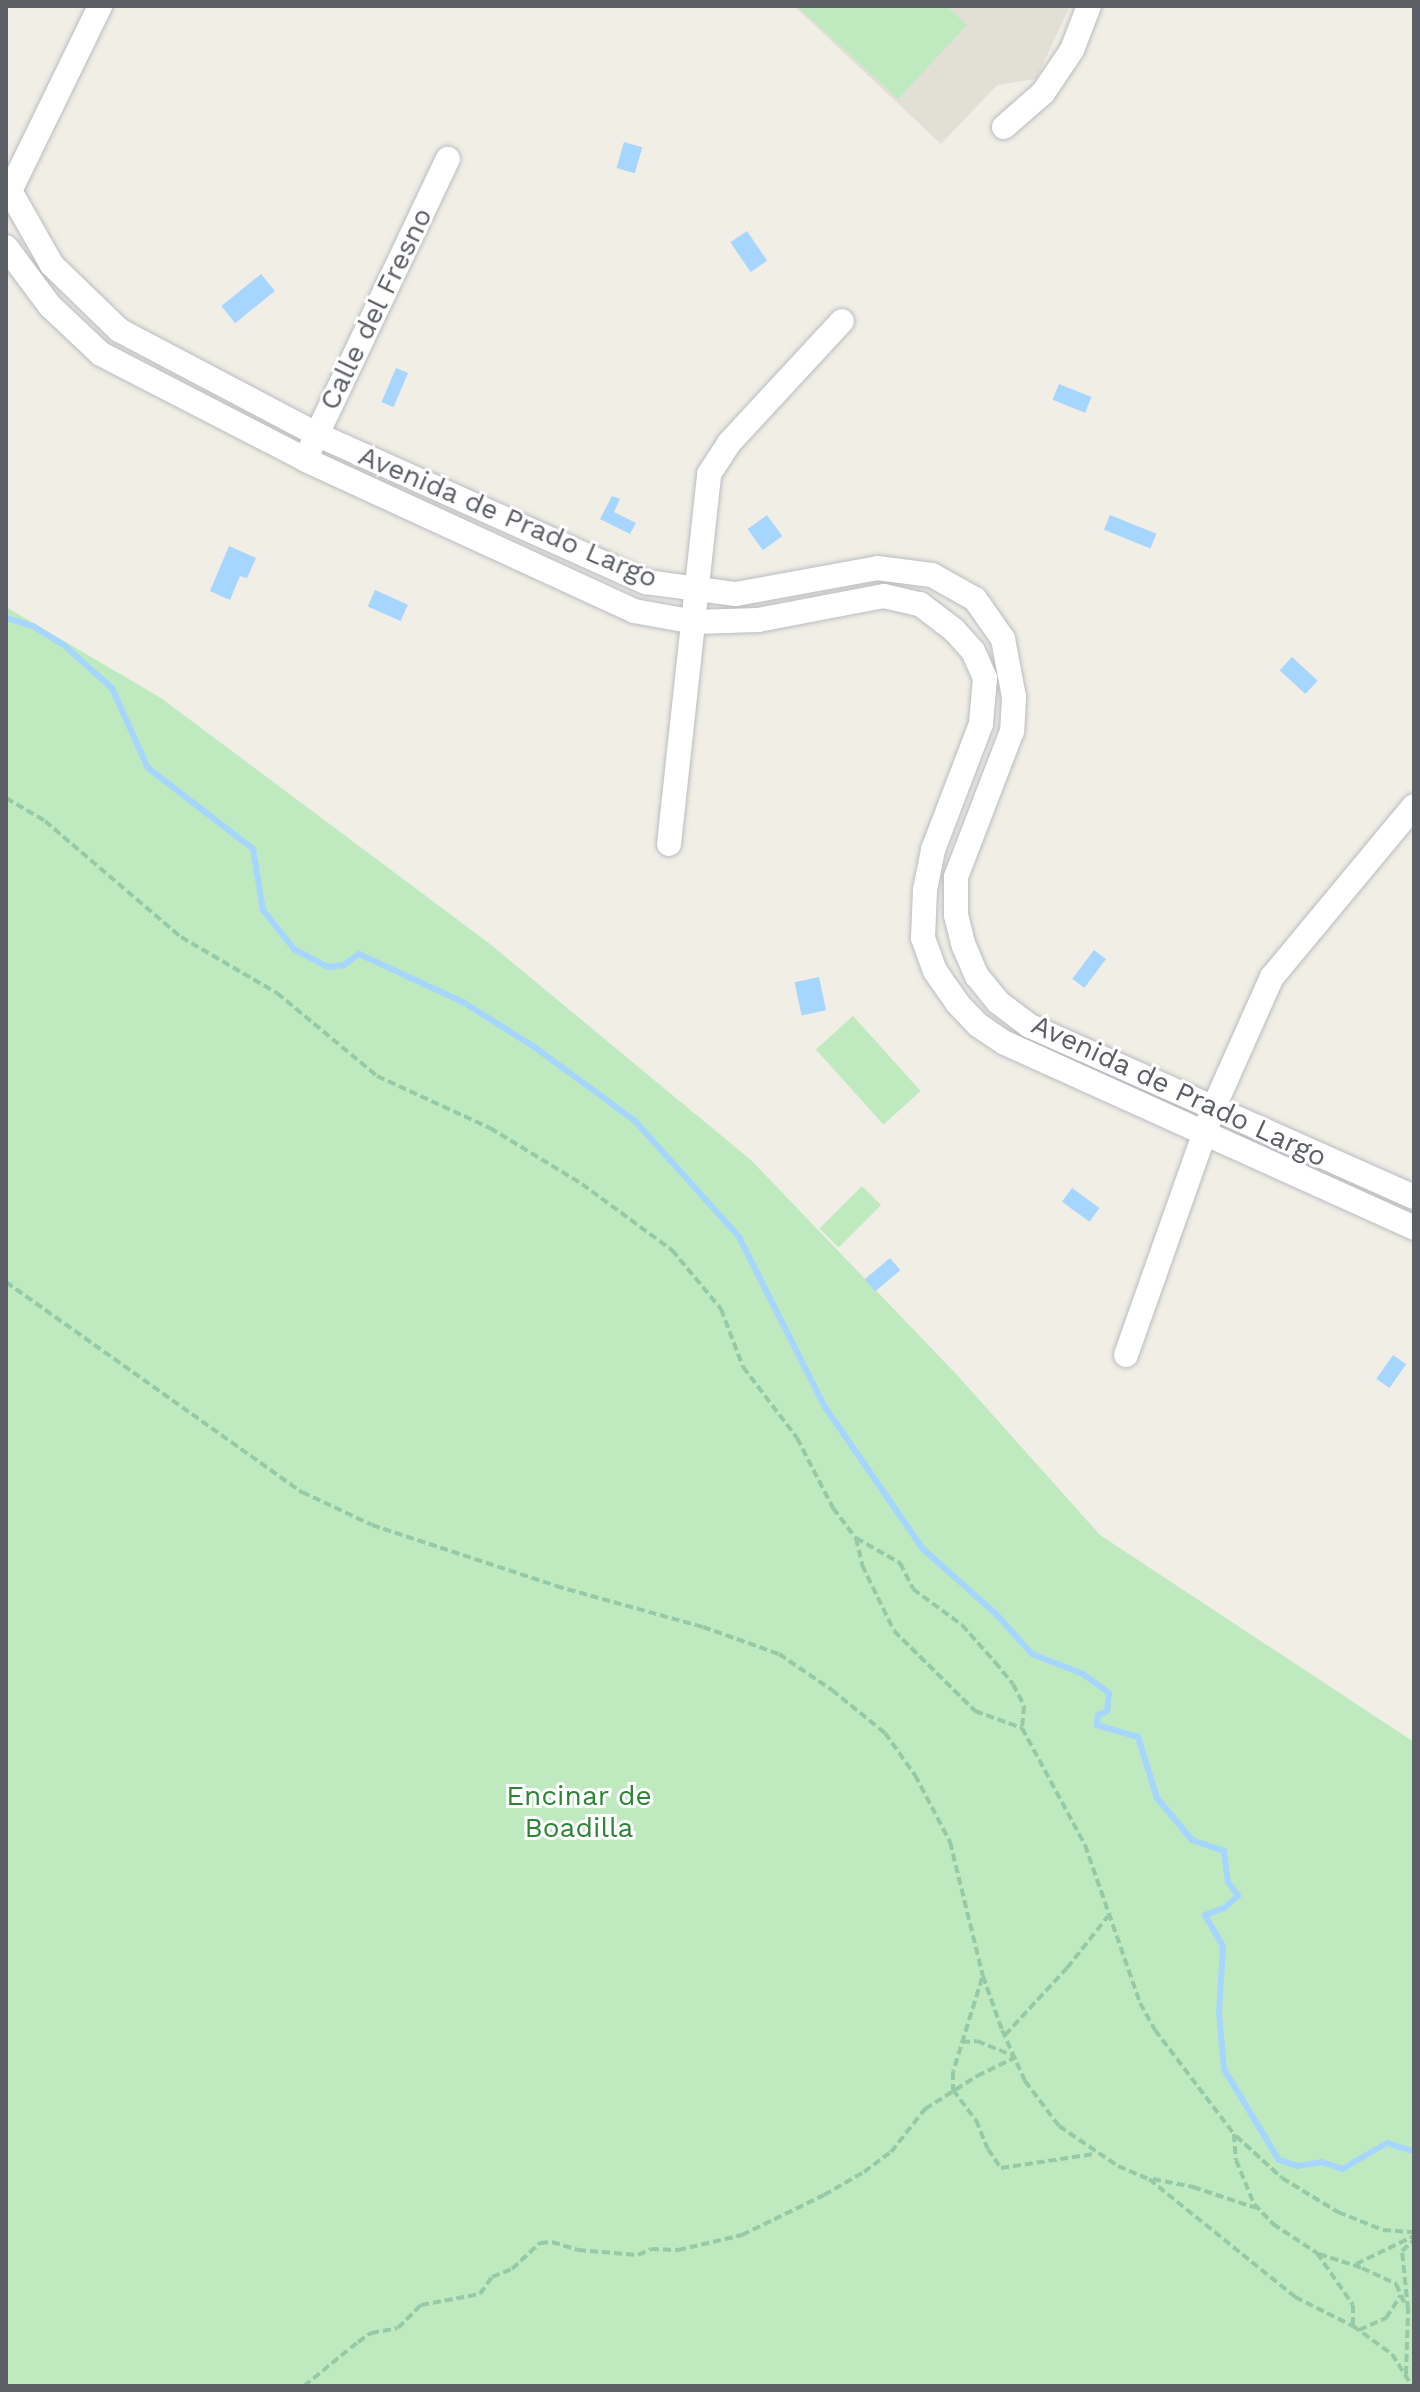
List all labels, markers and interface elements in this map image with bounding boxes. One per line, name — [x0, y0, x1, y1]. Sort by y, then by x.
street label: Calle del Fresno — [312, 202, 440, 416]
street label: Avenida de Prado Largo — [353, 439, 663, 595]
street label: Avenida de Prado Largo — [1026, 1008, 1332, 1174]
park label: Encinar de Boadilla — [506, 1779, 652, 1845]

